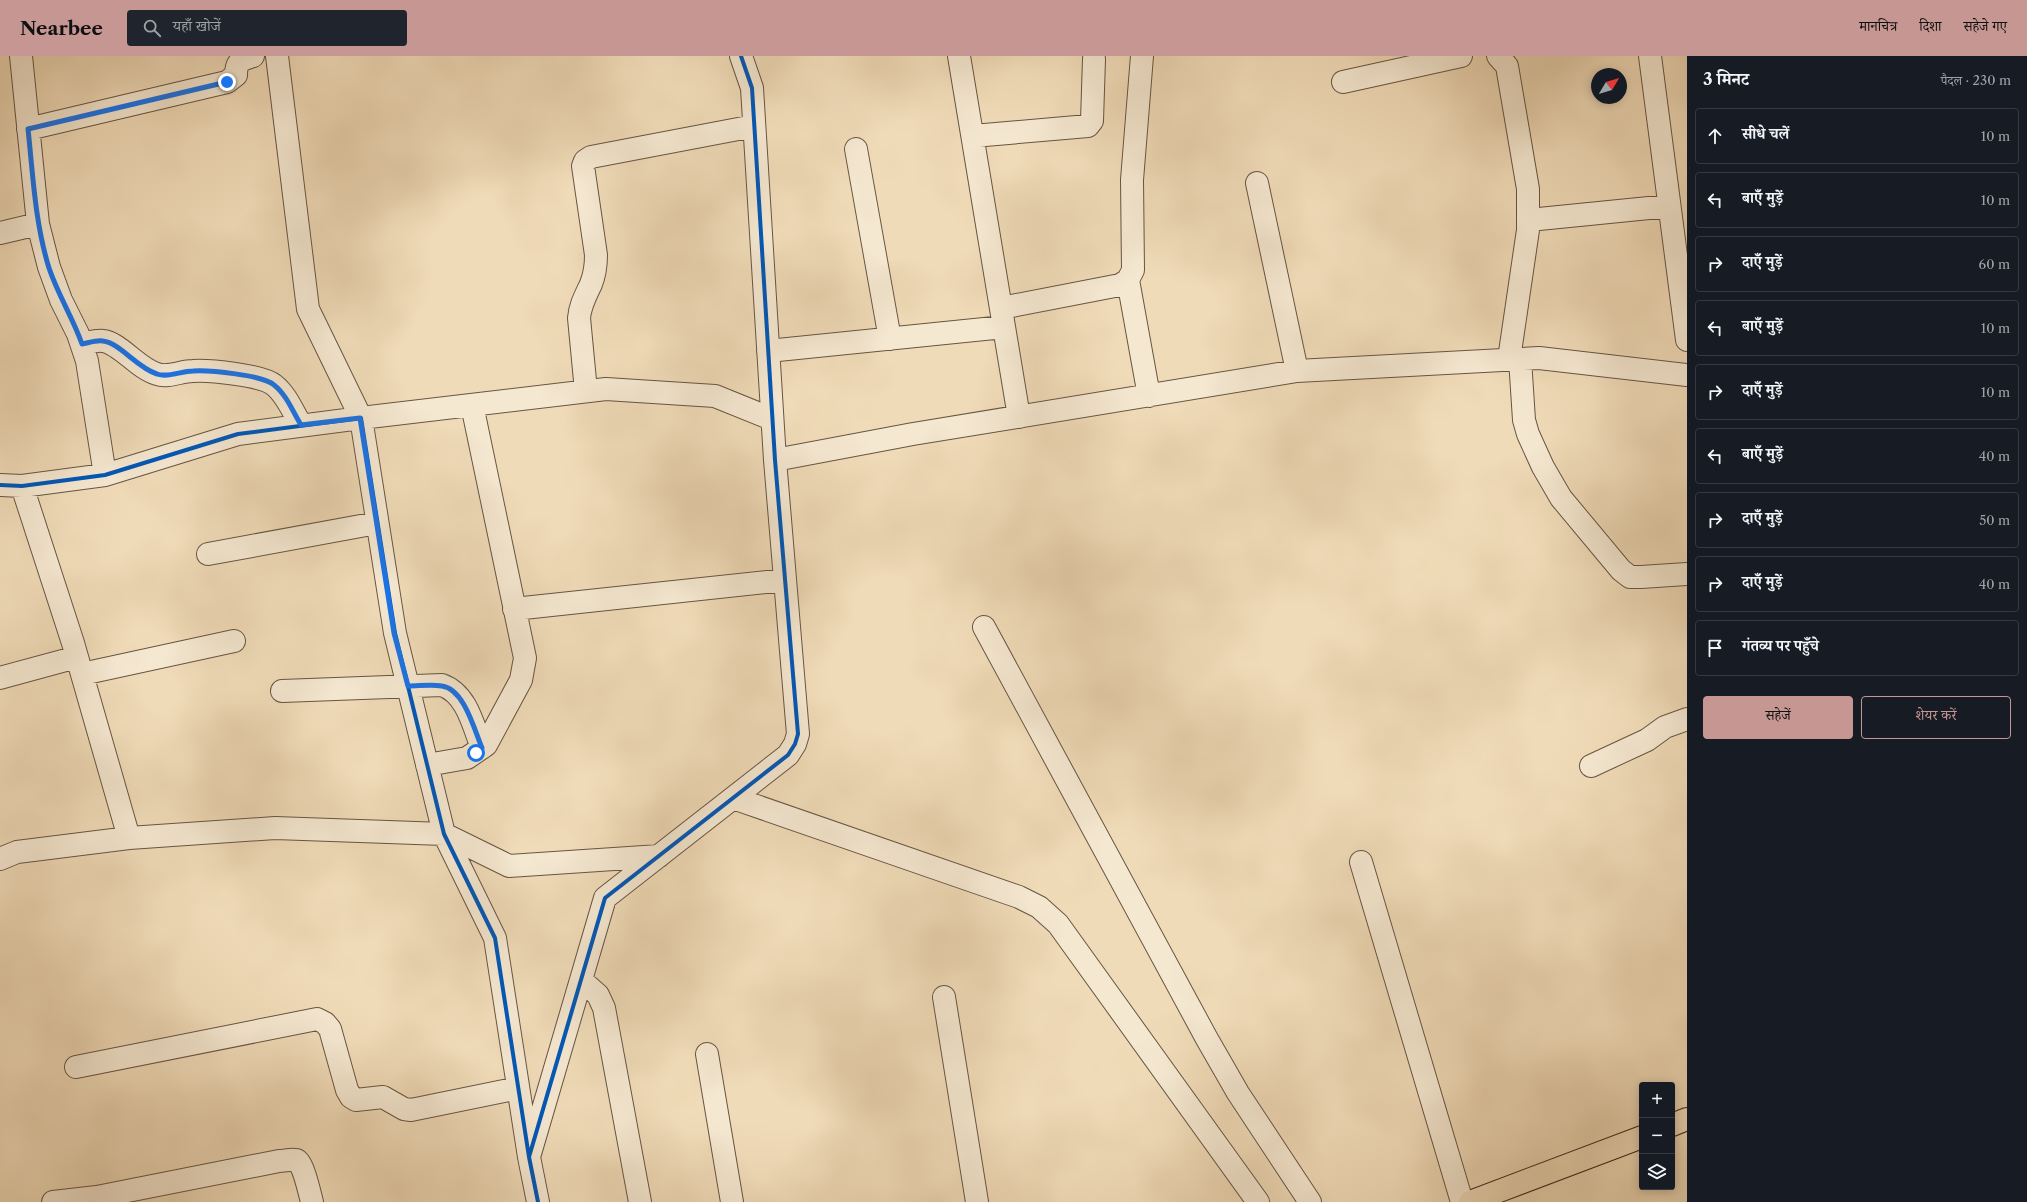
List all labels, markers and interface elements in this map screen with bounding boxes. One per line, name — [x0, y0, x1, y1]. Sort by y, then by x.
search box — [127, 10, 407, 46]
text: यहाँ खोजें — [173, 16, 221, 35]
text: Nearbee — [20, 17, 103, 40]
icon: search — [141, 17, 163, 39]
text: मानचित्र — [1859, 17, 1897, 35]
text: दिशा — [1919, 17, 1941, 35]
text: सहेजे गए — [1963, 17, 2007, 35]
north arrow — [1591, 68, 1627, 104]
text: 3 मिनट — [1703, 69, 1749, 89]
text: पैदल · 230 m — [1941, 72, 2011, 88]
route end — [218, 73, 236, 91]
text: सीधे चलें — [1742, 124, 1789, 143]
icon: ahead — [1704, 125, 1726, 147]
text: 10 m — [1981, 128, 2010, 144]
text: बाएँ मुड़ें — [1742, 188, 1783, 207]
icon: left — [1704, 189, 1726, 211]
text: 10 m — [1981, 192, 2010, 208]
text: दाएँ मुड़ें — [1742, 252, 1782, 271]
icon: right — [1704, 253, 1726, 275]
text: 60 m — [1979, 256, 2010, 272]
text: बाएँ मुड़ें — [1742, 316, 1783, 335]
icon: left — [1704, 317, 1726, 339]
text: 10 m — [1981, 320, 2010, 336]
text: दाएँ मुड़ें — [1742, 380, 1782, 399]
icon: right — [1704, 381, 1726, 403]
text: 10 m — [1981, 384, 2010, 400]
text: बाएँ मुड़ें — [1742, 444, 1783, 463]
icon: left — [1704, 445, 1726, 467]
text: 40 m — [1979, 448, 2010, 464]
text: दाएँ मुड़ें — [1742, 508, 1782, 527]
icon: right — [1704, 509, 1726, 531]
text: 50 m — [1979, 512, 2010, 528]
text: दाएँ मुड़ें — [1742, 572, 1782, 591]
icon: right — [1704, 573, 1726, 595]
text: 40 m — [1979, 576, 2010, 592]
text: गंतव्य पर पहुँचे — [1742, 636, 1819, 655]
icon: arrive — [1704, 637, 1726, 659]
button: सहेजें — [1703, 696, 1853, 739]
button: शेयर करें — [1861, 696, 2011, 739]
route start — [467, 744, 485, 762]
map controls — [1639, 1082, 1675, 1190]
button: + — [1639, 1082, 1675, 1118]
button: − — [1639, 1118, 1675, 1154]
button: layers — [1639, 1154, 1675, 1190]

